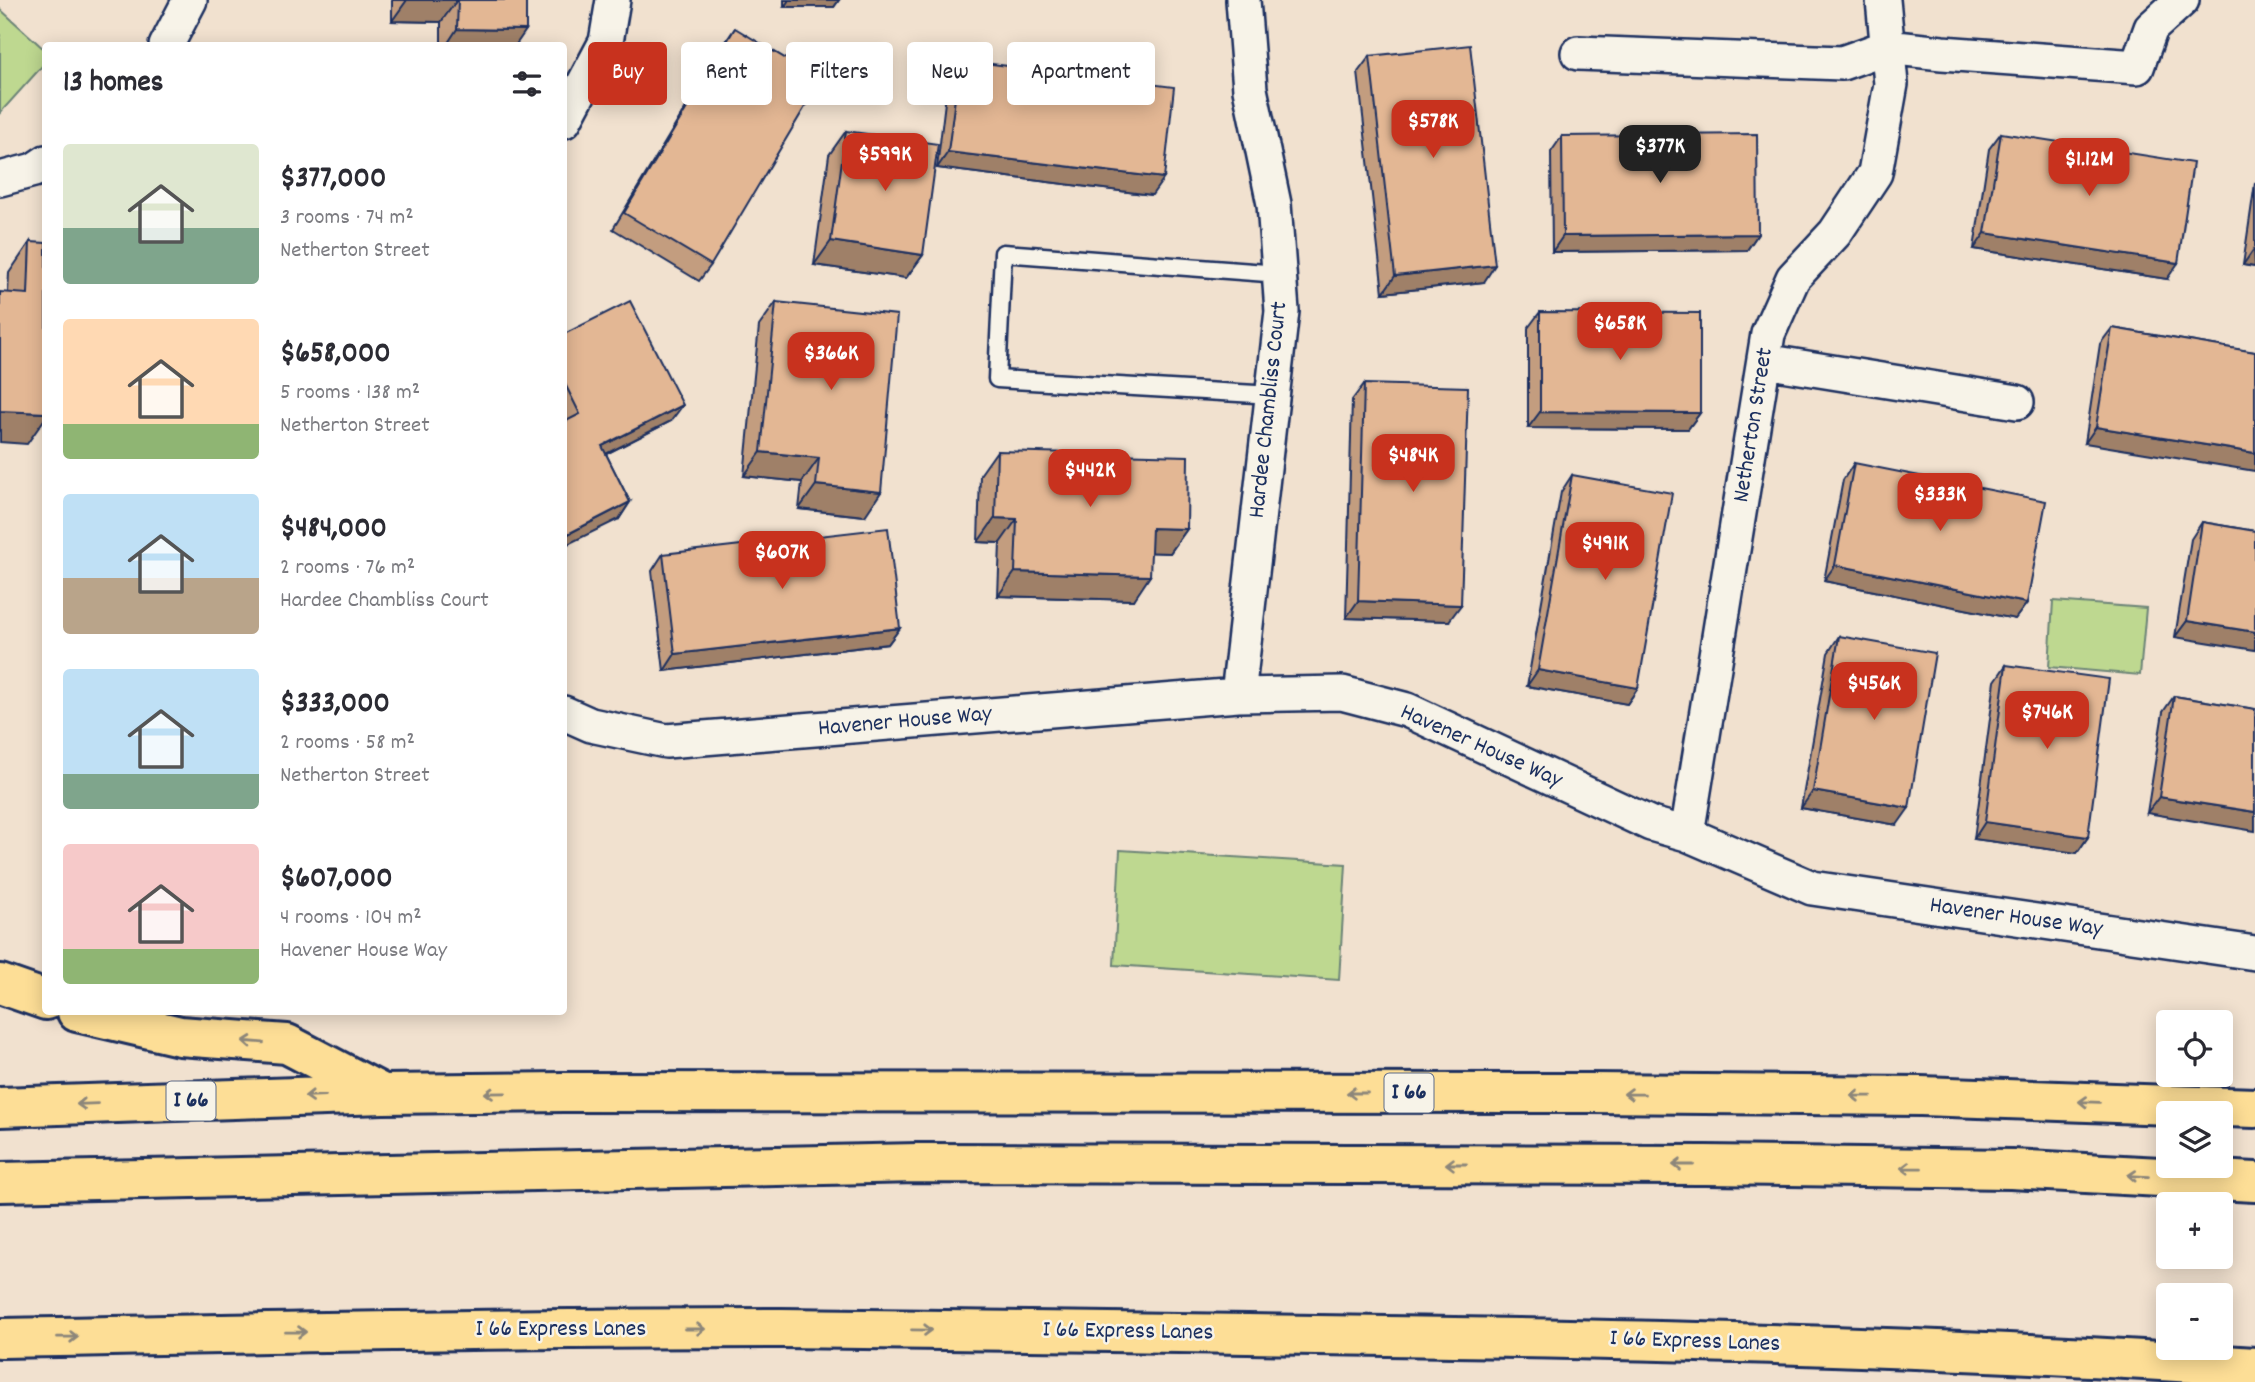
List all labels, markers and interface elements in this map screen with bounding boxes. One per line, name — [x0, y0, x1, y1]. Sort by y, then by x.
chip: Buy — [588, 42, 667, 105]
chip: Rent — [681, 42, 772, 105]
chip: Filters — [786, 42, 893, 105]
chip: New — [907, 42, 993, 105]
chip: Apartment — [1007, 42, 1155, 105]
text: 13 homes — [63, 63, 163, 106]
icon: filters — [508, 65, 546, 103]
pin: $578K — [1384, 100, 1482, 160]
text: $578K — [1408, 106, 1458, 139]
pin: $377K — [1611, 125, 1709, 185]
text: $377K — [1635, 131, 1685, 164]
pin: $599K — [836, 134, 934, 193]
pin: $1.12M — [2032, 138, 2146, 198]
text: $599K — [858, 139, 912, 172]
text: $1.12M — [2064, 144, 2114, 177]
text: $377,000 — [280, 159, 386, 202]
icon: home — [119, 172, 203, 256]
text: 3 rooms · 74 m² — [280, 202, 414, 235]
text: Netherton Street — [280, 235, 430, 268]
street label: Hardee Chambliss Court — [1241, 300, 1297, 520]
pin: $658K — [1571, 302, 1669, 362]
text: $658K — [1593, 308, 1647, 341]
pin: $366K — [782, 332, 880, 392]
text: $658,000 — [280, 334, 391, 377]
text: $366K — [803, 338, 859, 371]
street label: Netherton Street — [1725, 345, 1783, 505]
icon: home — [119, 347, 203, 431]
text: 5 rooms · 138 m² — [280, 377, 420, 410]
text: Netherton Street — [280, 410, 430, 443]
pin: $484K — [1364, 434, 1462, 494]
text: $484K — [1388, 440, 1438, 473]
pin: $442K — [1041, 449, 1139, 509]
text: $442K — [1064, 455, 1116, 488]
pin: $333K — [1891, 474, 1989, 533]
text: $333K — [1914, 479, 1966, 512]
text: $484,000 — [280, 509, 387, 552]
icon: home — [119, 522, 203, 606]
pin: $491K — [1556, 522, 1654, 582]
text: $491K — [1581, 528, 1629, 561]
pin: $607K — [733, 532, 831, 591]
text: $607K — [755, 537, 809, 570]
text: 2 rooms · 76 m² — [280, 552, 415, 585]
text: Hardee Chambliss Court — [280, 585, 489, 618]
pin: $456K — [1825, 662, 1923, 722]
text: $456K — [1847, 668, 1901, 701]
text: $333,000 — [280, 684, 390, 727]
pin: $746K — [1998, 692, 2096, 751]
street label: Havener House Way — [1394, 696, 1569, 799]
icon: home — [119, 697, 203, 781]
street label: Havener House Way — [817, 697, 995, 747]
text: $746K — [2021, 697, 2073, 730]
text: 2 rooms · 58 m² — [280, 727, 415, 760]
text: Netherton Street — [280, 760, 430, 793]
text: $607,000 — [280, 859, 393, 902]
icon: home — [119, 872, 203, 956]
street label: Havener House Way — [1927, 889, 2106, 947]
text: 4 rooms · 104 m² — [280, 902, 422, 935]
text: Havener House Way — [280, 935, 447, 968]
map controls — [2156, 1010, 2233, 1360]
button: locate — [2156, 1010, 2233, 1087]
one-way arrow — [242, 1035, 265, 1048]
road number: I 66 — [1384, 1074, 1434, 1112]
road number: I 66 — [166, 1082, 216, 1120]
one-way arrow — [484, 1086, 507, 1100]
one-way arrow — [1346, 1086, 1369, 1100]
one-way arrow — [1623, 1087, 1646, 1101]
one-way arrow — [1850, 1089, 1873, 1103]
one-way arrow — [303, 1090, 326, 1103]
one-way arrow — [2078, 1095, 2101, 1109]
one-way arrow — [76, 1098, 99, 1111]
button: layers — [2156, 1101, 2233, 1178]
one-way arrow — [1444, 1157, 1467, 1171]
one-way arrow — [1672, 1158, 1695, 1172]
one-way arrow — [1899, 1161, 1922, 1175]
one-way arrow — [2127, 1169, 2150, 1182]
button: + — [2156, 1192, 2233, 1269]
button: − — [2156, 1283, 2233, 1360]
street label: I 66 Express Lanes — [476, 1313, 646, 1347]
street label: I 66 Express Lanes — [1042, 1314, 1214, 1350]
one-way arrow — [683, 1322, 706, 1336]
street label: I 66 Express Lanes — [1609, 1322, 1781, 1362]
one-way arrow — [910, 1323, 933, 1337]
one-way arrow — [284, 1325, 307, 1339]
one-way arrow — [56, 1330, 79, 1344]

